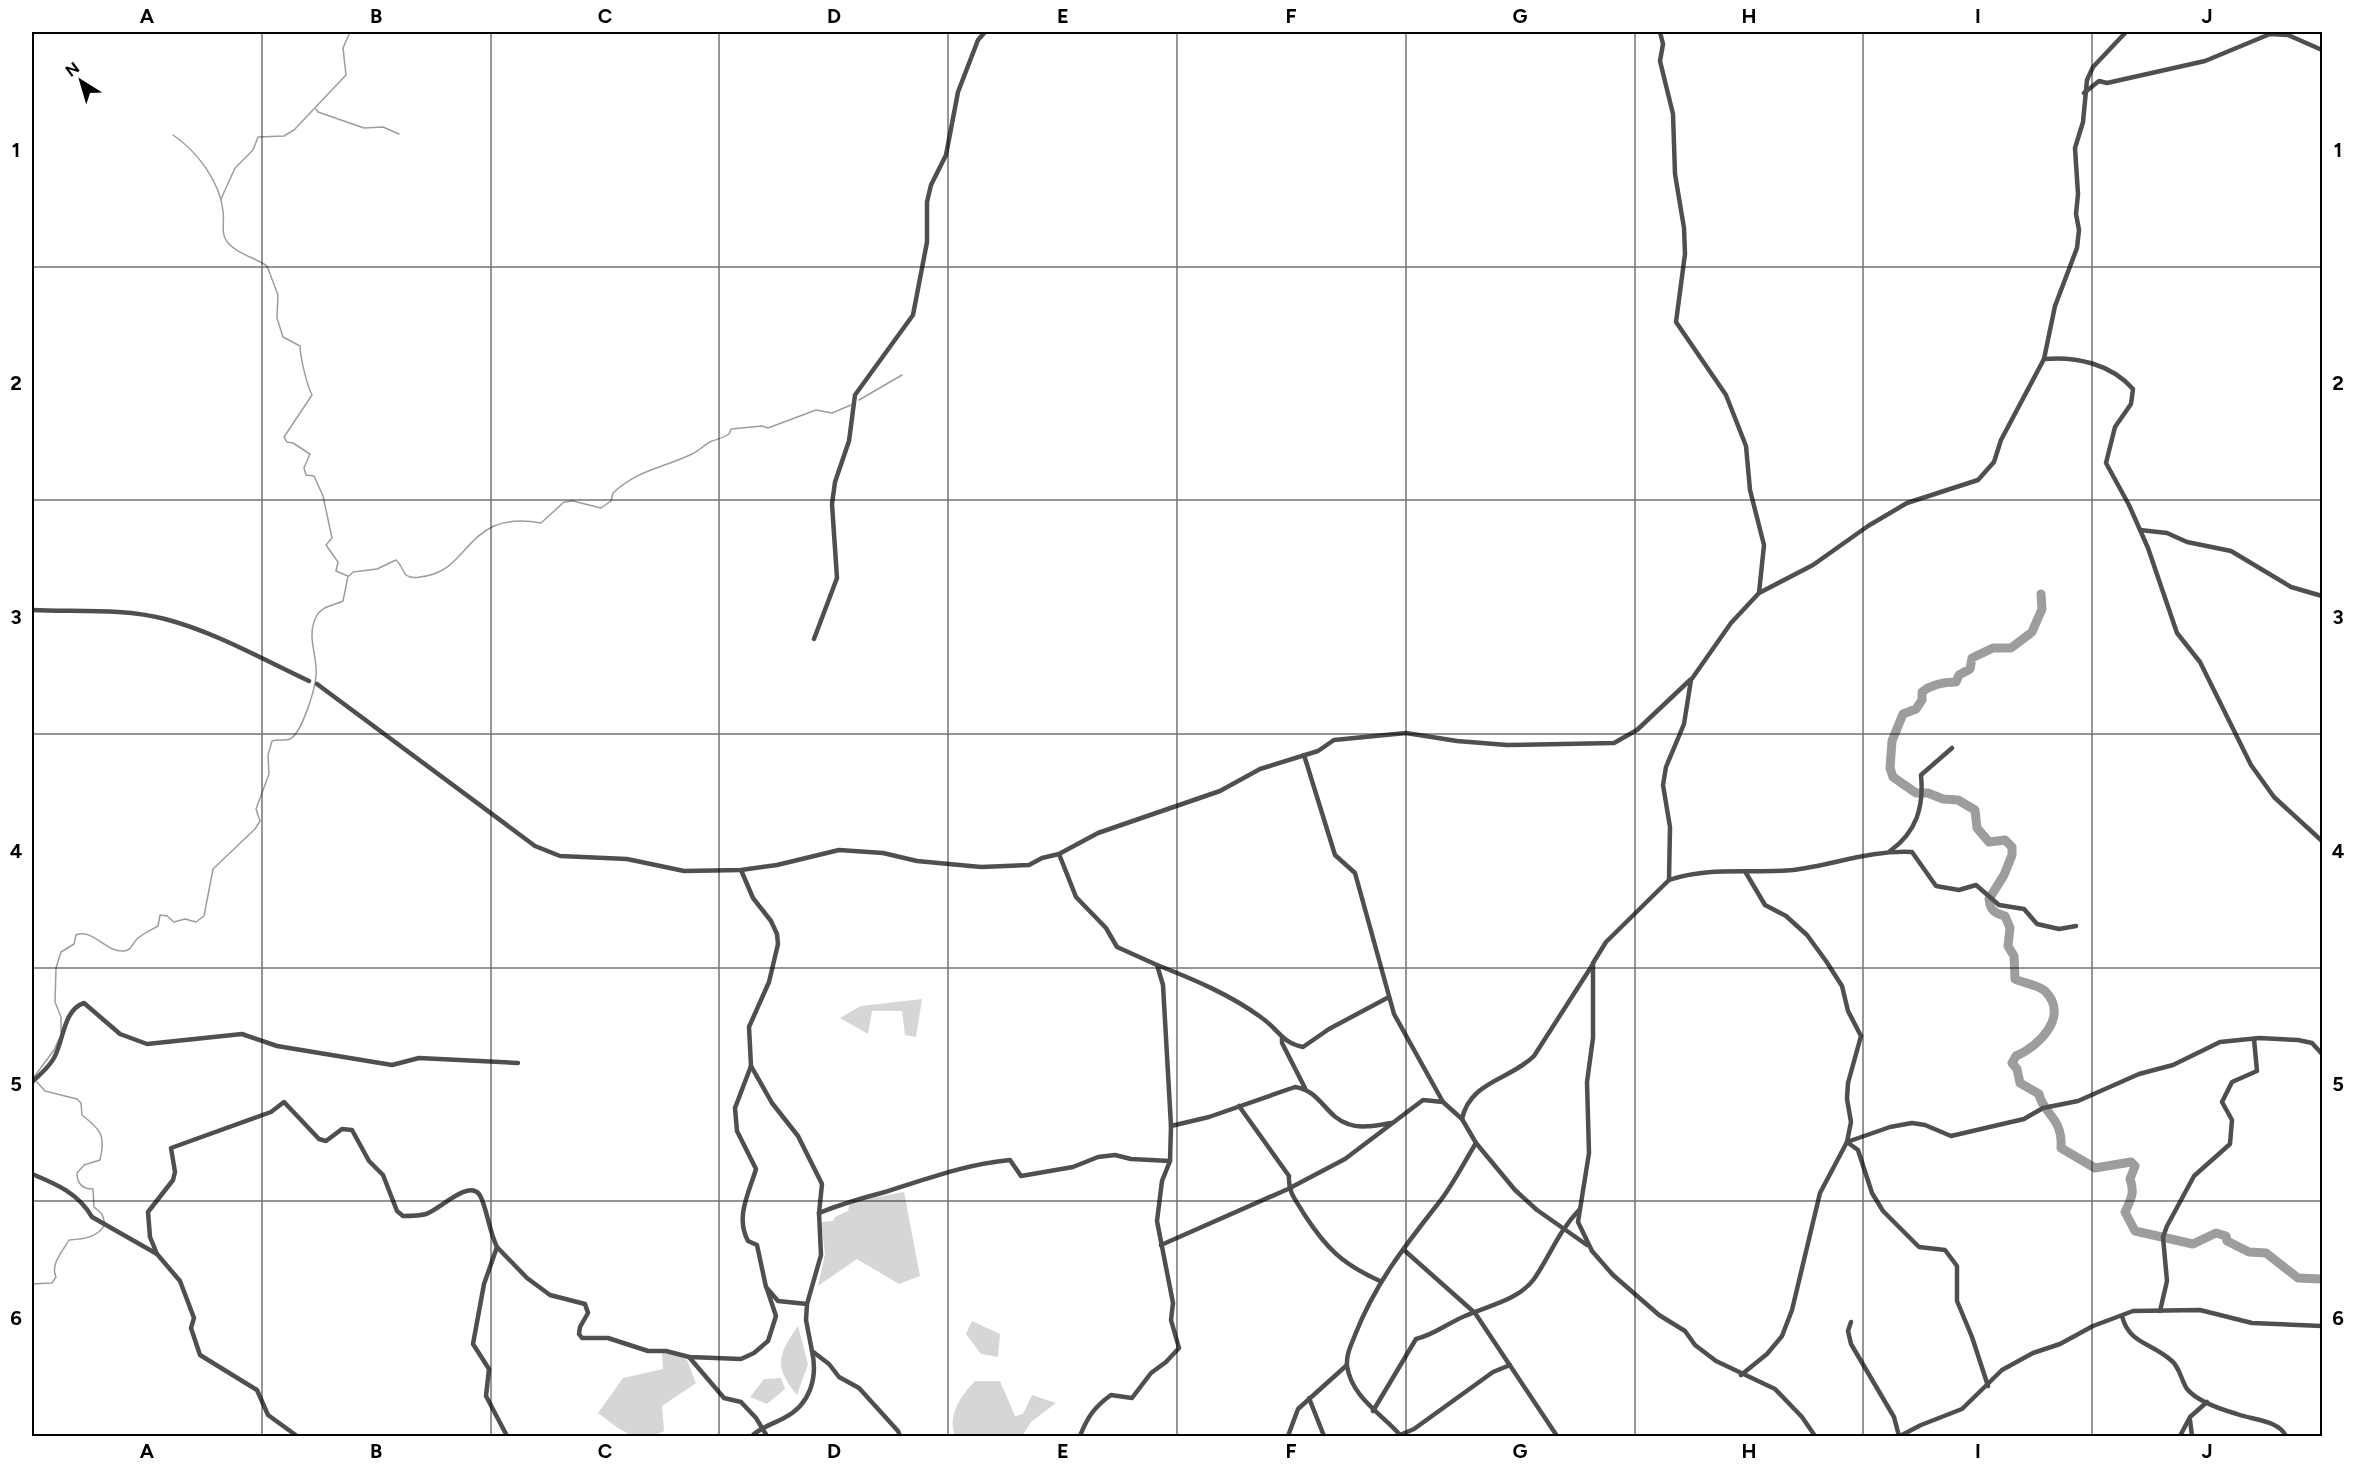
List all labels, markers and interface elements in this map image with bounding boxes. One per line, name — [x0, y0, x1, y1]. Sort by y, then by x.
text: A — [140, 4, 155, 28]
text: B — [370, 4, 382, 28]
text: C — [598, 4, 612, 28]
text: D — [827, 4, 841, 28]
text: E — [1057, 4, 1069, 28]
text: F — [1285, 4, 1297, 28]
text: G — [1513, 4, 1528, 28]
text: H — [1742, 4, 1757, 28]
text: I — [1975, 4, 1981, 28]
text: J — [2201, 4, 2213, 28]
north arrow — [51, 51, 111, 111]
text: N — [62, 58, 83, 81]
text: 1 — [12, 138, 20, 162]
text: 1 — [2334, 138, 2342, 162]
text: 2 — [10, 371, 22, 395]
text: 2 — [2332, 371, 2344, 395]
text: 3 — [10, 605, 22, 629]
text: 3 — [2332, 605, 2344, 629]
text: 4 — [10, 839, 23, 863]
text: 4 — [2332, 839, 2345, 863]
text: 5 — [10, 1072, 22, 1096]
text: 5 — [2332, 1072, 2344, 1096]
text: 6 — [10, 1306, 22, 1330]
text: 6 — [2332, 1306, 2344, 1330]
text: A — [140, 1439, 155, 1463]
text: B — [370, 1439, 382, 1463]
text: C — [598, 1439, 612, 1463]
text: D — [827, 1439, 841, 1463]
text: E — [1057, 1439, 1069, 1463]
text: F — [1285, 1439, 1297, 1463]
text: G — [1513, 1439, 1528, 1463]
text: H — [1742, 1439, 1757, 1463]
text: I — [1975, 1439, 1981, 1463]
text: J — [2201, 1439, 2213, 1463]

